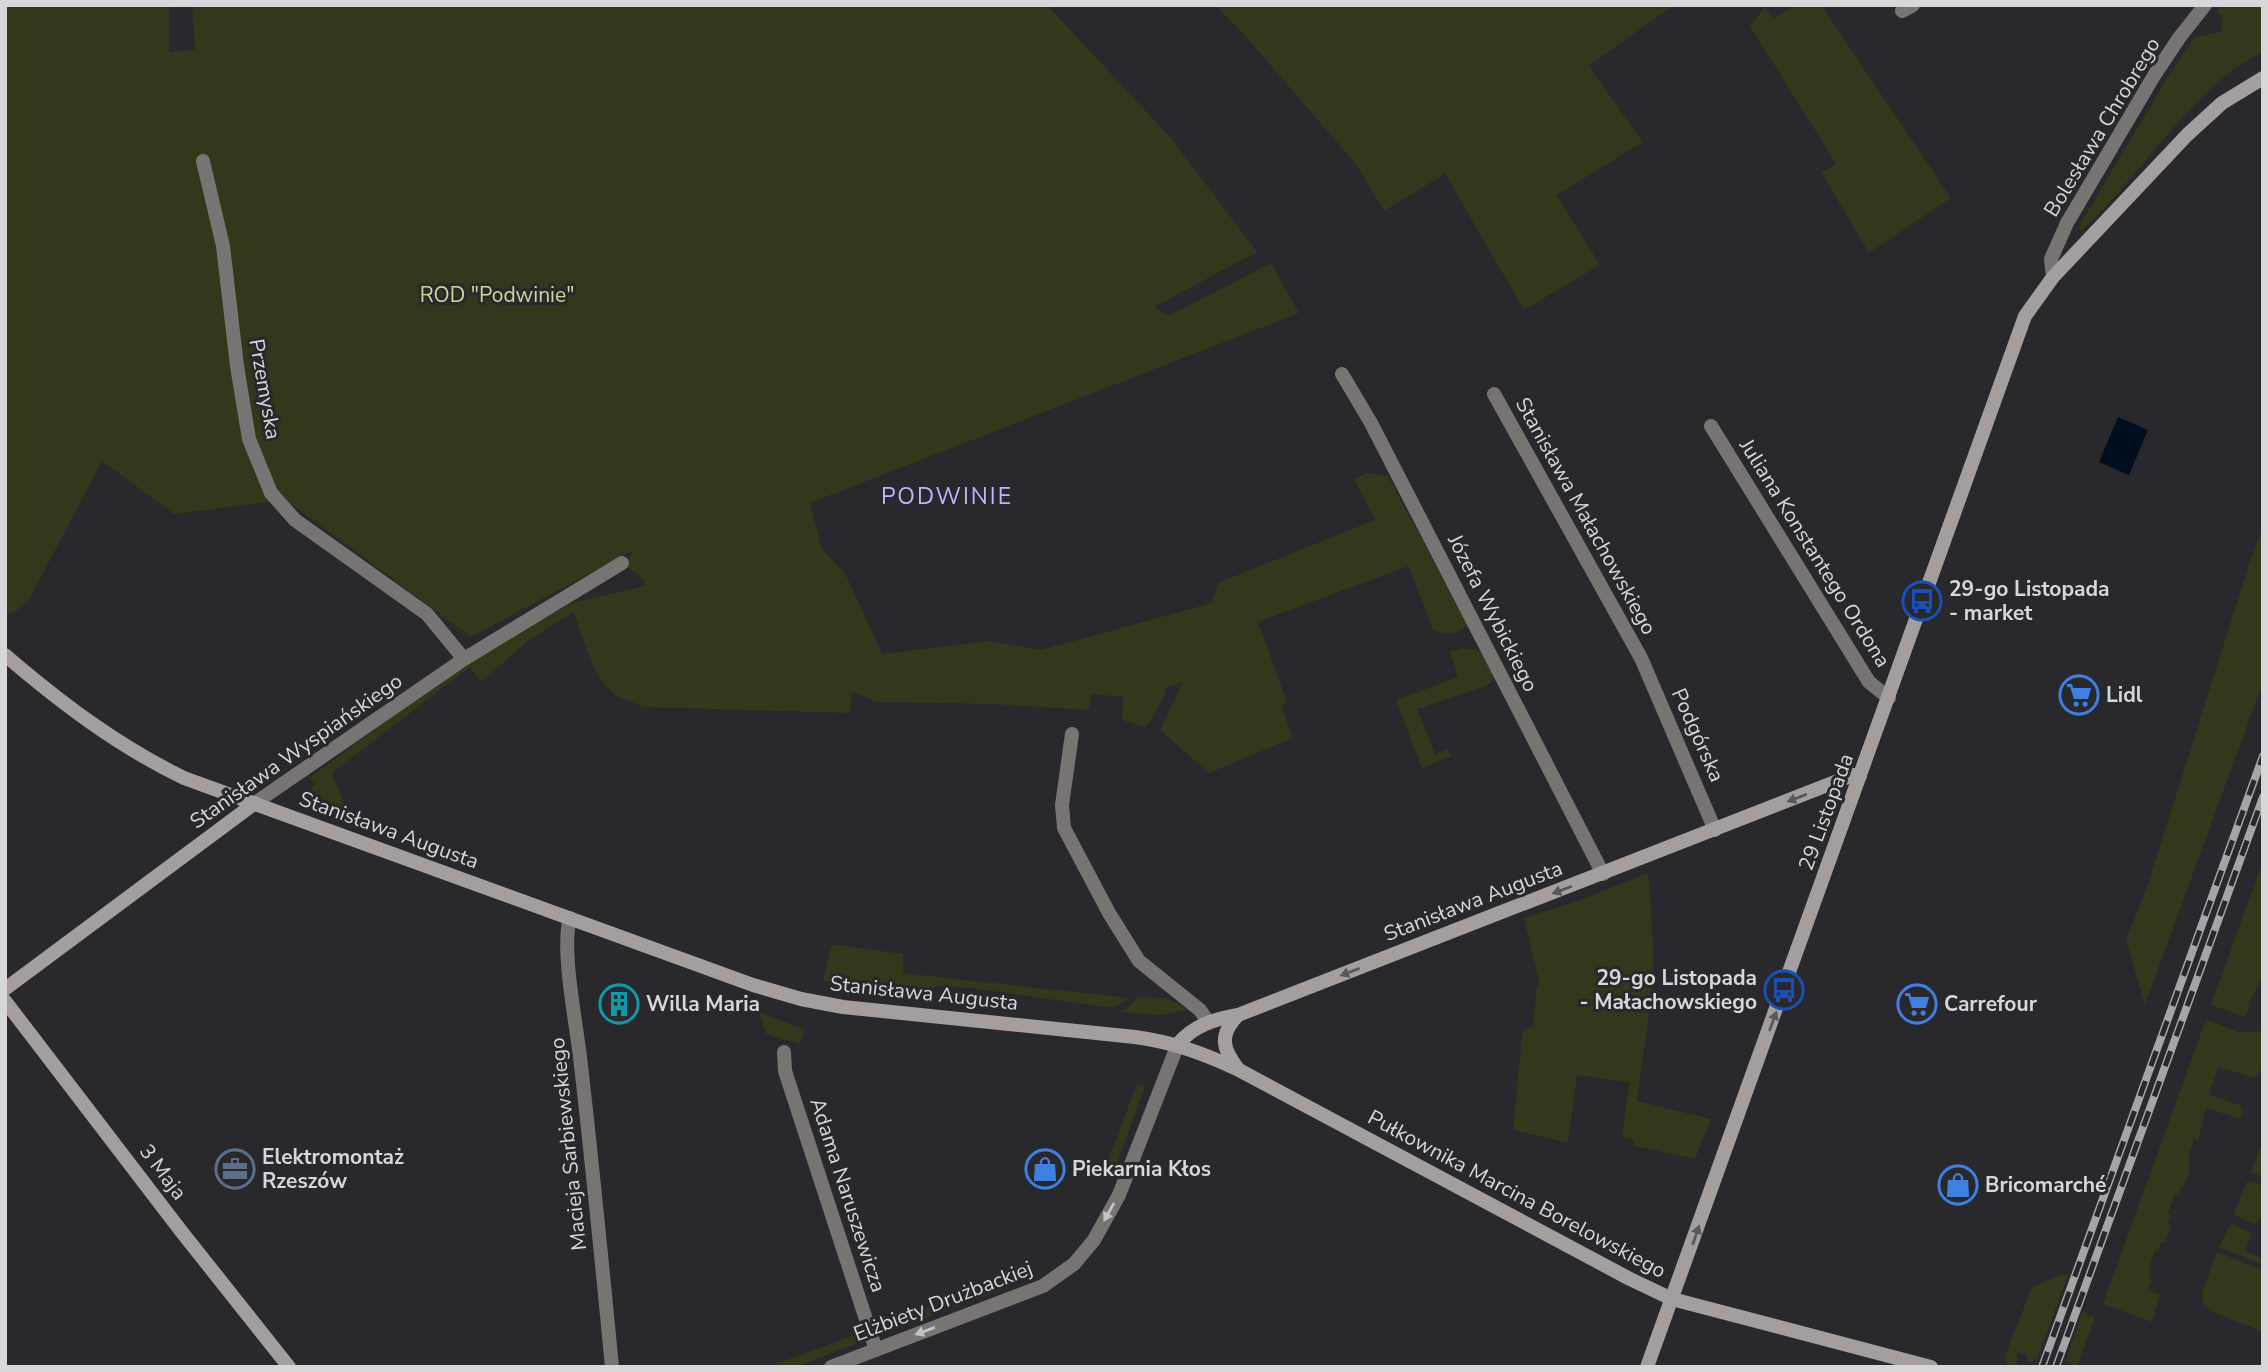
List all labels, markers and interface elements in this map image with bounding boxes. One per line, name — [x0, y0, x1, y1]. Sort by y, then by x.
street label: Bolesława Chrobrego — [2037, 32, 2167, 222]
park label: ROD "Podwinie" — [420, 281, 574, 309]
street label: Przemyska — [242, 337, 288, 441]
street label: Stanisława Małachowskiego — [1509, 392, 1663, 640]
street label: Juliana Konstantego Ordona — [1733, 433, 1897, 673]
district label: PODWINIE — [881, 481, 1013, 512]
street label: Józefa Wybickiego — [1441, 529, 1545, 696]
place label: 29-go Listopada - market — [1949, 575, 2110, 627]
bus stop icon: 29-go Listopada - market — [1901, 580, 1943, 622]
street label: Stanisława Wyspiańskiego — [184, 667, 408, 835]
supermarket icon: Lidl — [2058, 674, 2100, 716]
place label: Lidl — [2106, 681, 2143, 709]
street label: Podgórska — [1665, 684, 1731, 786]
street label: 29 Listopada — [1792, 750, 1860, 874]
street label: Stanisława Augusta — [295, 784, 483, 876]
one-way arrow — [1786, 793, 1807, 804]
street label: Stanisława Augusta — [1380, 854, 1566, 948]
one-way arrow — [1551, 884, 1572, 895]
place label: 29-go Listopada - Małachowskiego — [1580, 964, 1757, 1016]
one-way arrow — [1339, 966, 1360, 977]
street label: Stanisława Augusta — [828, 969, 1020, 1017]
bus stop icon: 29-go Listopada - Małachowskiego — [1763, 969, 1805, 1011]
building icon: Willa Maria — [598, 983, 640, 1025]
supermarket icon: Carrefour — [1896, 983, 1938, 1025]
place label: Willa Maria — [646, 990, 760, 1018]
place label: Carrefour — [1944, 990, 2038, 1018]
one-way arrow — [1768, 1010, 1779, 1031]
street label: Macieja Sarbiewskiego — [543, 1036, 593, 1252]
street label: Adama Naruszewicza — [803, 1094, 893, 1296]
street label: Pułkownika Marcina Borelowskiego — [1363, 1103, 1671, 1285]
street label: 3 Maja — [133, 1138, 193, 1206]
place label: Elektromontaż Rzeszów — [262, 1143, 404, 1195]
office icon: Elektromontaż Rzeszów — [214, 1148, 256, 1190]
shop icon: Piekarnia Kłos — [1024, 1148, 1066, 1190]
place label: Piekarnia Kłos — [1072, 1155, 1211, 1183]
shop icon: Bricomarché — [1937, 1164, 1979, 1206]
place label: Bricomarché — [1985, 1171, 2106, 1199]
one-way arrow — [1104, 1202, 1116, 1222]
one-way arrow — [1691, 1224, 1702, 1245]
street label: Elżbiety Drużbackiej — [850, 1254, 1036, 1348]
one-way arrow — [915, 1326, 936, 1337]

